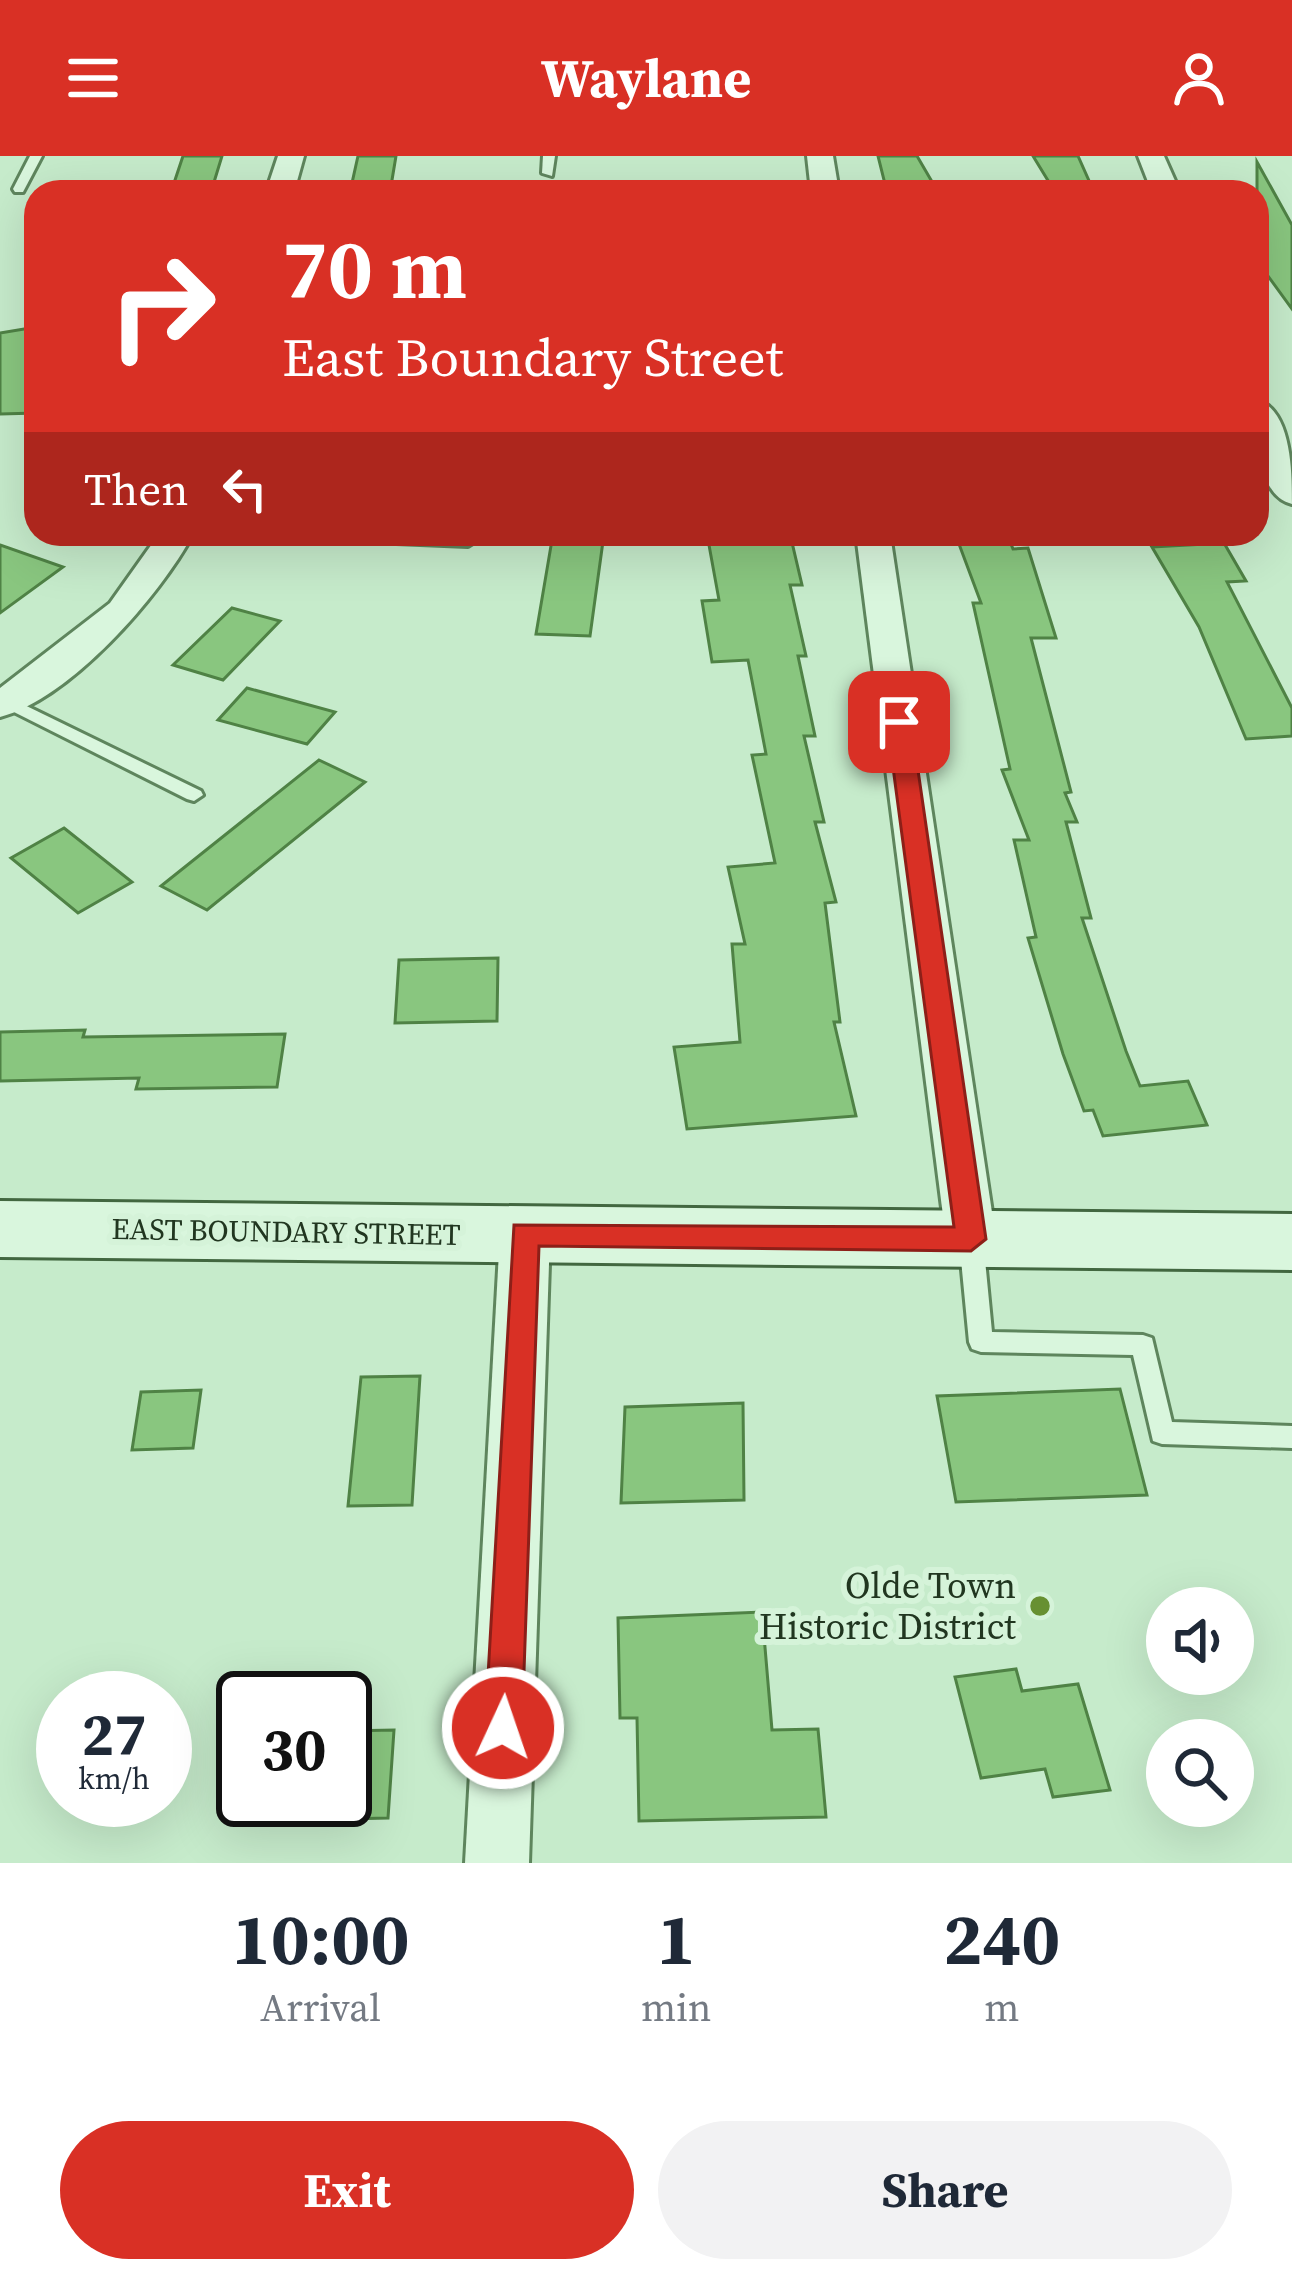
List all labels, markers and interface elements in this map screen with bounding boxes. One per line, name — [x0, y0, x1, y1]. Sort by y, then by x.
text: Waylane — [541, 41, 751, 115]
icon: menu — [60, 45, 126, 111]
icon: person — [1166, 45, 1232, 111]
text: 70 m — [282, 211, 467, 326]
icon: right — [84, 228, 240, 384]
text: East Boundary Street — [282, 320, 783, 394]
icon: left — [212, 456, 278, 522]
text: Then — [84, 458, 188, 520]
pin — [848, 671, 950, 773]
icon: arrive — [866, 689, 932, 755]
street label: EAST BOUNDARY STREET — [111, 1208, 461, 1255]
place label: Olde Town Historic District — [759, 1561, 1016, 1651]
map controls — [1146, 1587, 1254, 1827]
button: sound — [1146, 1587, 1254, 1695]
marker: Olde Town Historic District — [1027, 1593, 1053, 1619]
position arrow — [440, 1665, 566, 1791]
speed limit sign: 30 — [216, 1671, 372, 1827]
text: 27 — [81, 1693, 147, 1775]
button: search — [1146, 1719, 1254, 1827]
text: km/h — [78, 1758, 150, 1799]
text: 10:00 — [232, 1889, 409, 1988]
text: 1 — [657, 1889, 696, 1988]
text: 240 — [943, 1889, 1060, 1988]
text: Arrival — [260, 1981, 381, 2034]
text: min — [641, 1981, 712, 2034]
text: m — [984, 1981, 1019, 2034]
button: Exit — [60, 2121, 634, 2259]
button: Share — [658, 2121, 1232, 2259]

